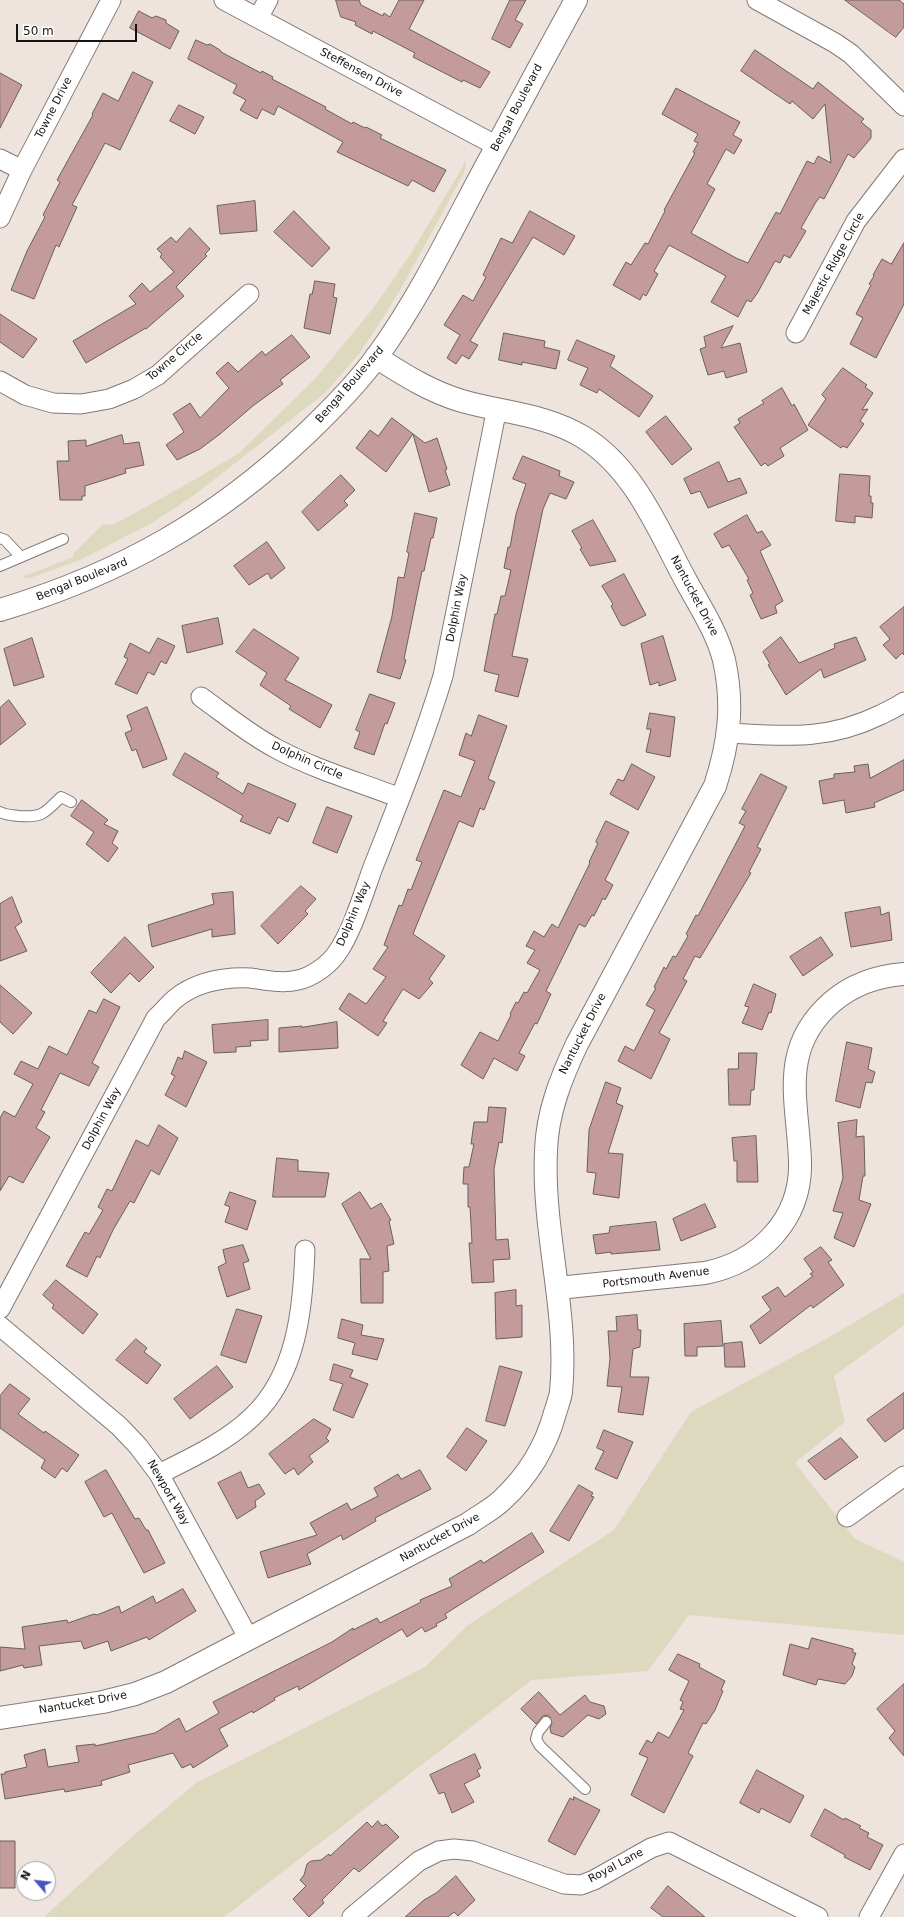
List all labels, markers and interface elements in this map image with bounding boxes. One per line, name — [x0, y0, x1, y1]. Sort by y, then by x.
scale bar — [18, 16, 139, 42]
text: 50 m — [23, 24, 54, 38]
street label: Steffensen Drive — [317, 46, 405, 100]
street label: Bengal Boulevard — [488, 62, 546, 154]
street label: Towne Drive — [33, 75, 75, 141]
street label: Majestic Ridge Circle — [800, 211, 868, 317]
street label: Towne Circle — [144, 330, 206, 384]
street label: Bengal Boulevard — [313, 344, 387, 426]
street label: Nantucket Drive — [667, 554, 721, 638]
street label: Bengal Boulevard — [34, 556, 130, 604]
street label: Dolphin Way — [444, 573, 470, 643]
street label: Dolphin Circle — [269, 739, 345, 783]
street label: Dolphin Way — [334, 880, 374, 948]
street label: Nantucket Drive — [557, 991, 609, 1077]
street label: Dolphin Way — [80, 1085, 124, 1153]
street label: Portsmouth Avenue — [602, 1265, 710, 1291]
street label: Newport Way — [144, 1458, 192, 1528]
street label: Nantucket Drive — [398, 1511, 482, 1565]
street label: Nantucket Drive — [38, 1689, 128, 1717]
street label: Royal Lane — [586, 1846, 646, 1886]
north arrow — [16, 1861, 56, 1901]
text: N — [18, 1868, 34, 1883]

